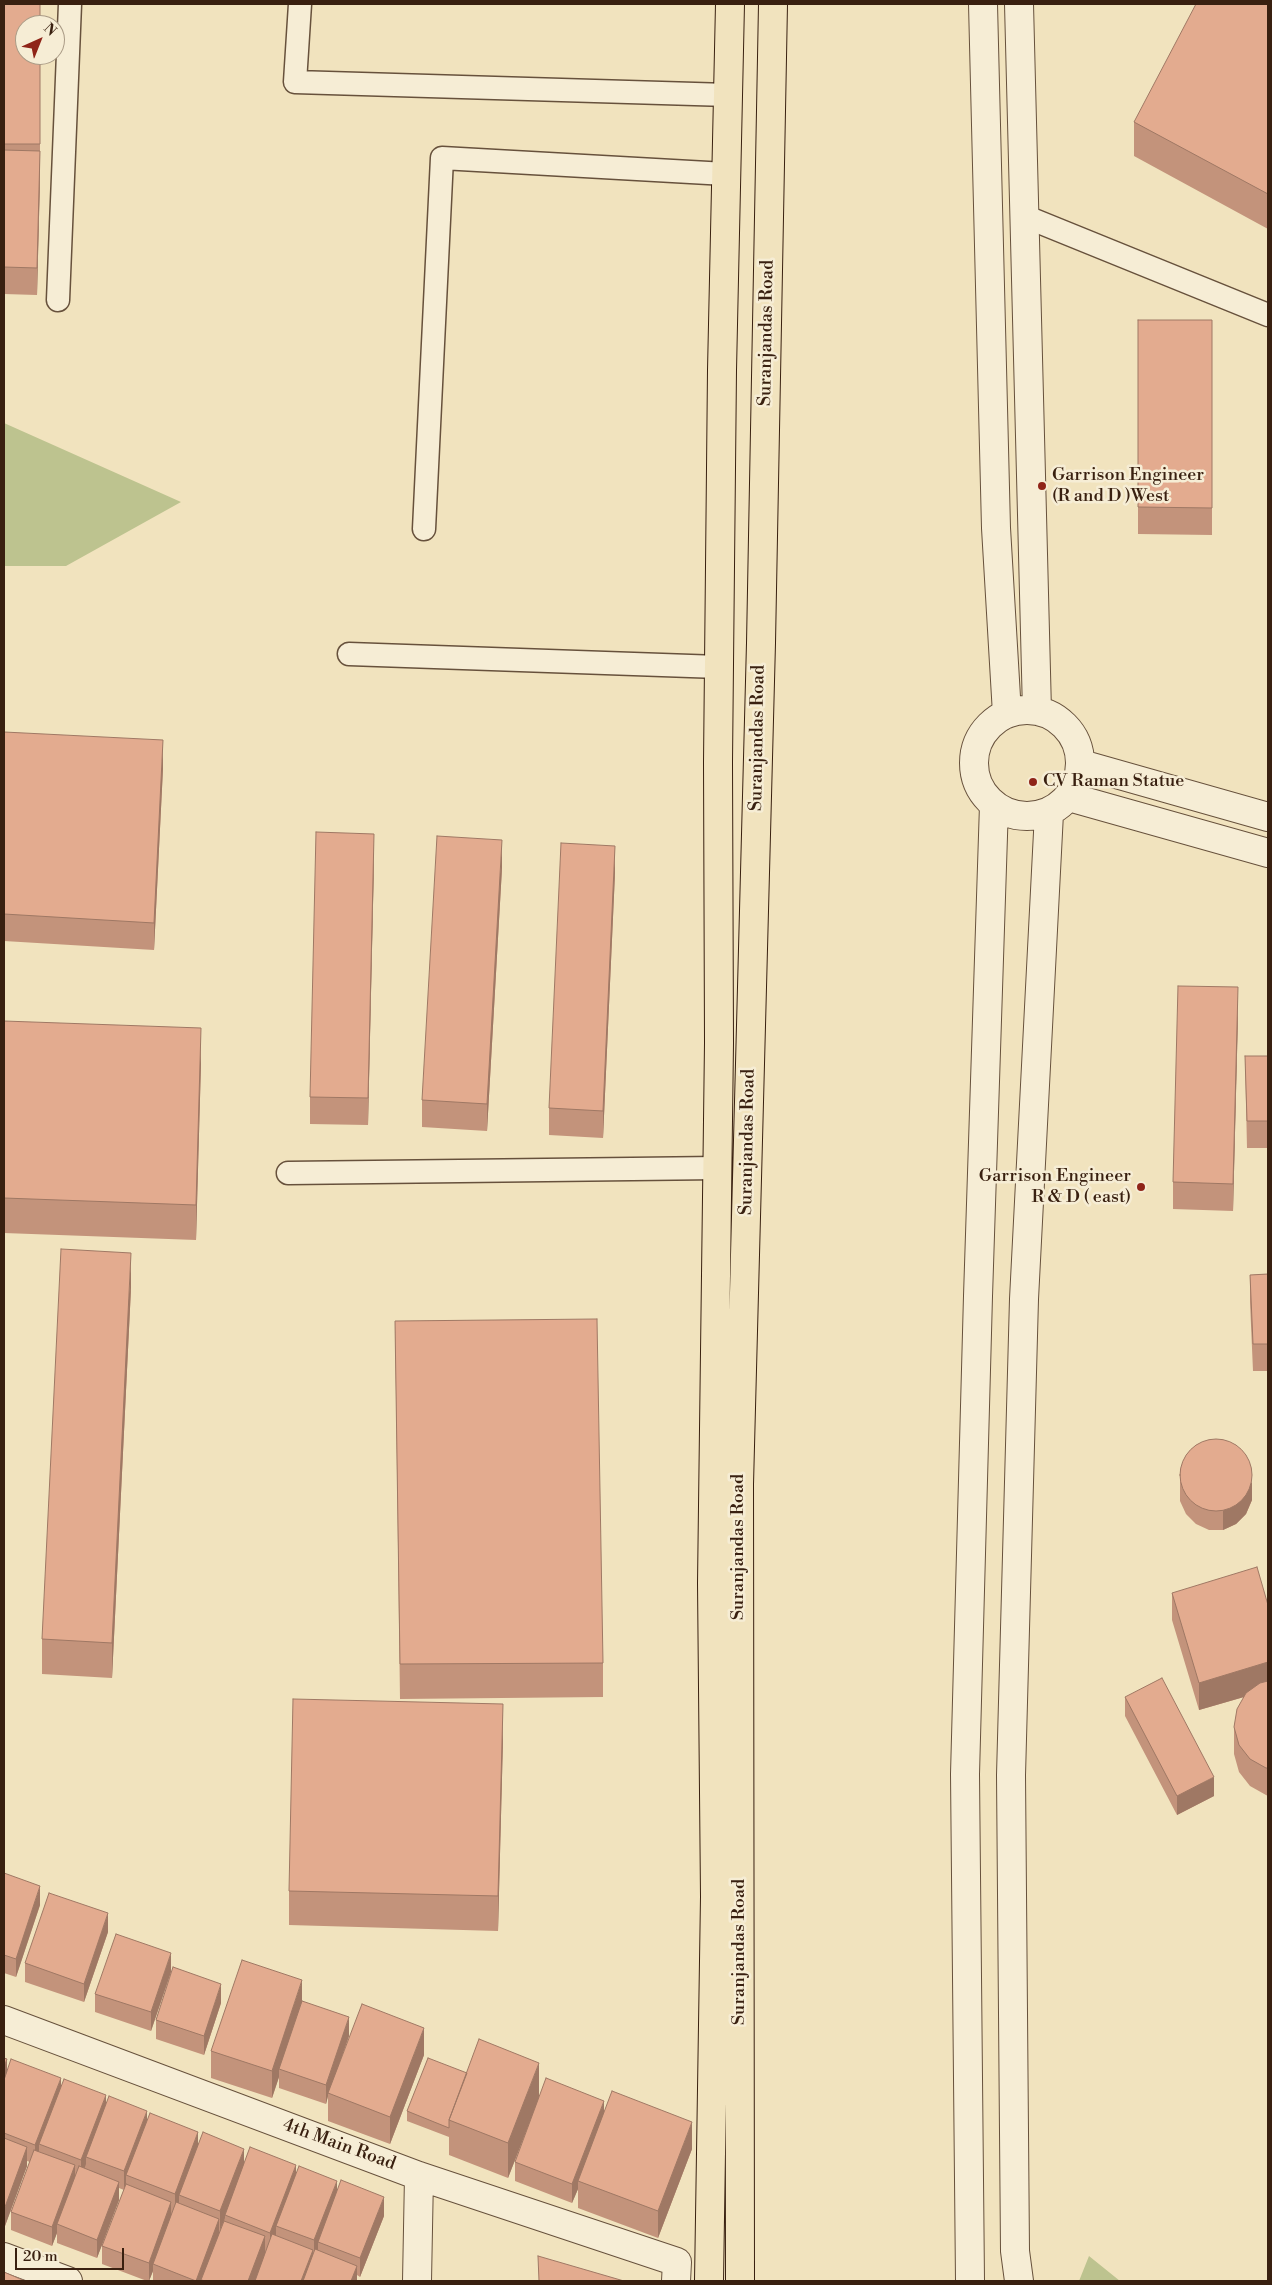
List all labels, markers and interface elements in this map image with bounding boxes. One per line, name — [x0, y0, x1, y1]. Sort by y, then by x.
north arrow — [15, 15, 65, 65]
text: N — [39, 20, 60, 40]
street label: Suranjandas Road — [755, 260, 779, 406]
place label: Garrison Engineer (R and D )West — [1052, 465, 1204, 508]
marker: Garrison Engineer (R and D )West — [1036, 480, 1048, 492]
street label: Suranjandas Road — [746, 665, 770, 811]
place label: CV Raman Statue — [1043, 771, 1184, 793]
marker: CV Raman Statue — [1027, 776, 1039, 788]
street label: Suranjandas Road — [736, 1069, 760, 1215]
place label: Garrison Engineer R & D ( east) — [979, 1166, 1131, 1208]
marker: Garrison Engineer R & D ( east) — [1135, 1181, 1147, 1193]
street label: Suranjandas Road — [728, 1474, 750, 1620]
street label: Suranjandas Road — [729, 1879, 751, 2025]
street label: 4th Main Road — [279, 2115, 399, 2175]
scale bar — [18, 2238, 126, 2270]
text: 20 m — [23, 2247, 58, 2266]

